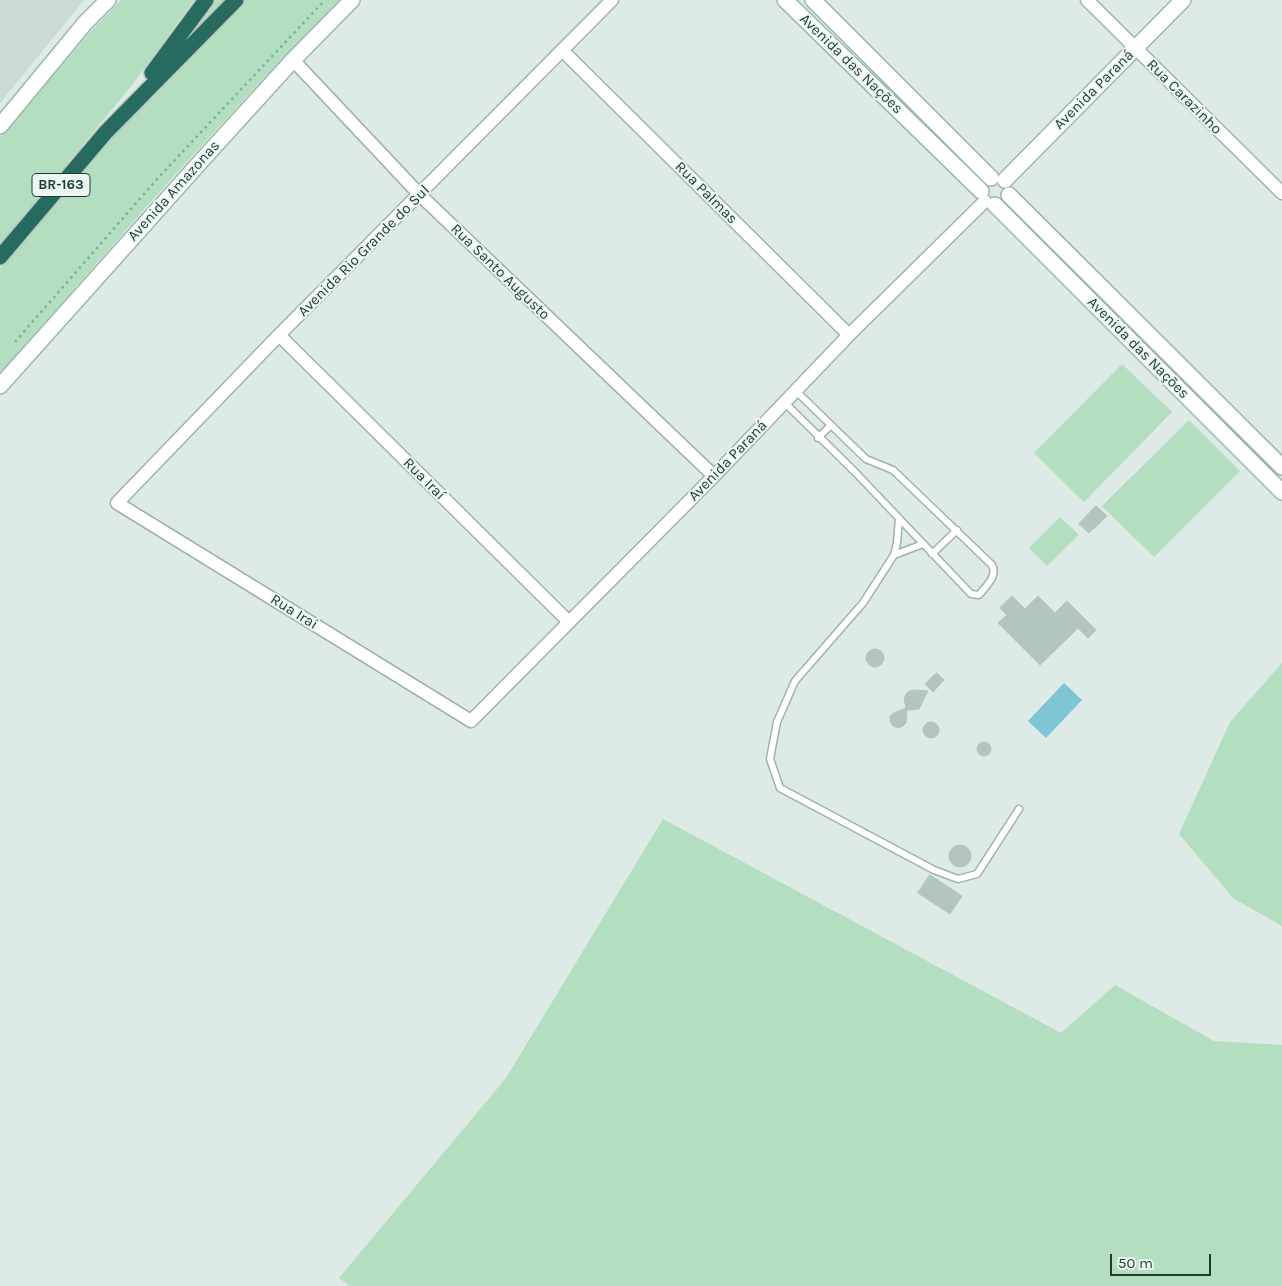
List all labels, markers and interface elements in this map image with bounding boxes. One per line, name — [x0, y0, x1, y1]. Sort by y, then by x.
street label: Avenida das Nações — [796, 10, 906, 118]
street label: Avenida Paraná — [1050, 46, 1138, 134]
street label: Rua Carazinho — [1143, 56, 1225, 138]
street label: Avenida Amazonas — [124, 137, 224, 245]
street label: Rua Palmas — [671, 158, 741, 228]
road number: BR-163 — [32, 174, 90, 196]
street label: Avenida Rio Grande do Sul — [294, 181, 434, 321]
street label: Rua Santo Augusto — [447, 220, 553, 324]
street label: Avenida das Nações — [1083, 293, 1193, 403]
street label: Avenida Paraná — [685, 417, 771, 505]
street label: Rua Iraí — [399, 454, 449, 504]
street label: Rua Irai — [267, 590, 321, 634]
scale bar — [1112, 1244, 1213, 1276]
text: 50 m — [1118, 1254, 1153, 1272]

